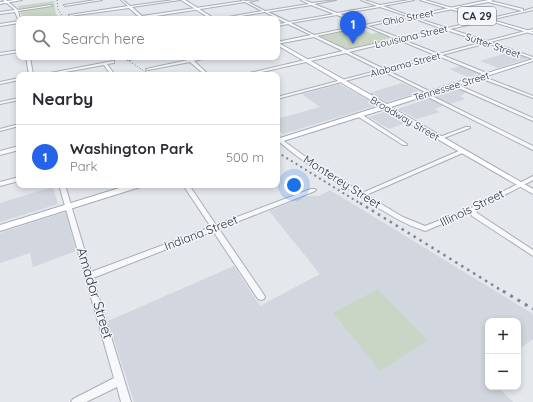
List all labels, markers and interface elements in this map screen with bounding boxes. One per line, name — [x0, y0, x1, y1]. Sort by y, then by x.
street label: Ohio Street — [382, 6, 435, 29]
road number: CA 29 — [458, 7, 496, 25]
pin: 1 — [340, 11, 366, 44]
search box — [16, 16, 280, 60]
street label: Louisiana Street — [374, 22, 449, 51]
icon: search — [30, 27, 52, 49]
text: Search here — [62, 29, 145, 48]
street label: Sutter Street — [463, 30, 523, 61]
street label: Alabama Street — [369, 49, 442, 80]
street label: Tennessee Street — [412, 69, 491, 104]
text: Nearby — [32, 88, 93, 109]
street label: Broadway Street — [368, 93, 442, 144]
text: Washington Park — [70, 139, 194, 158]
text: 1 — [42, 149, 48, 165]
text: 500 m — [226, 149, 264, 165]
street label: Monterey Street — [301, 152, 384, 211]
text: Park — [70, 158, 98, 174]
your location — [284, 175, 304, 195]
street label: Illinois Street — [437, 186, 506, 230]
street label: Indiana Street — [162, 212, 240, 253]
street label: Amador Street — [73, 245, 118, 341]
map controls — [485, 318, 521, 390]
button: + — [485, 318, 521, 354]
button: − — [485, 354, 521, 390]

